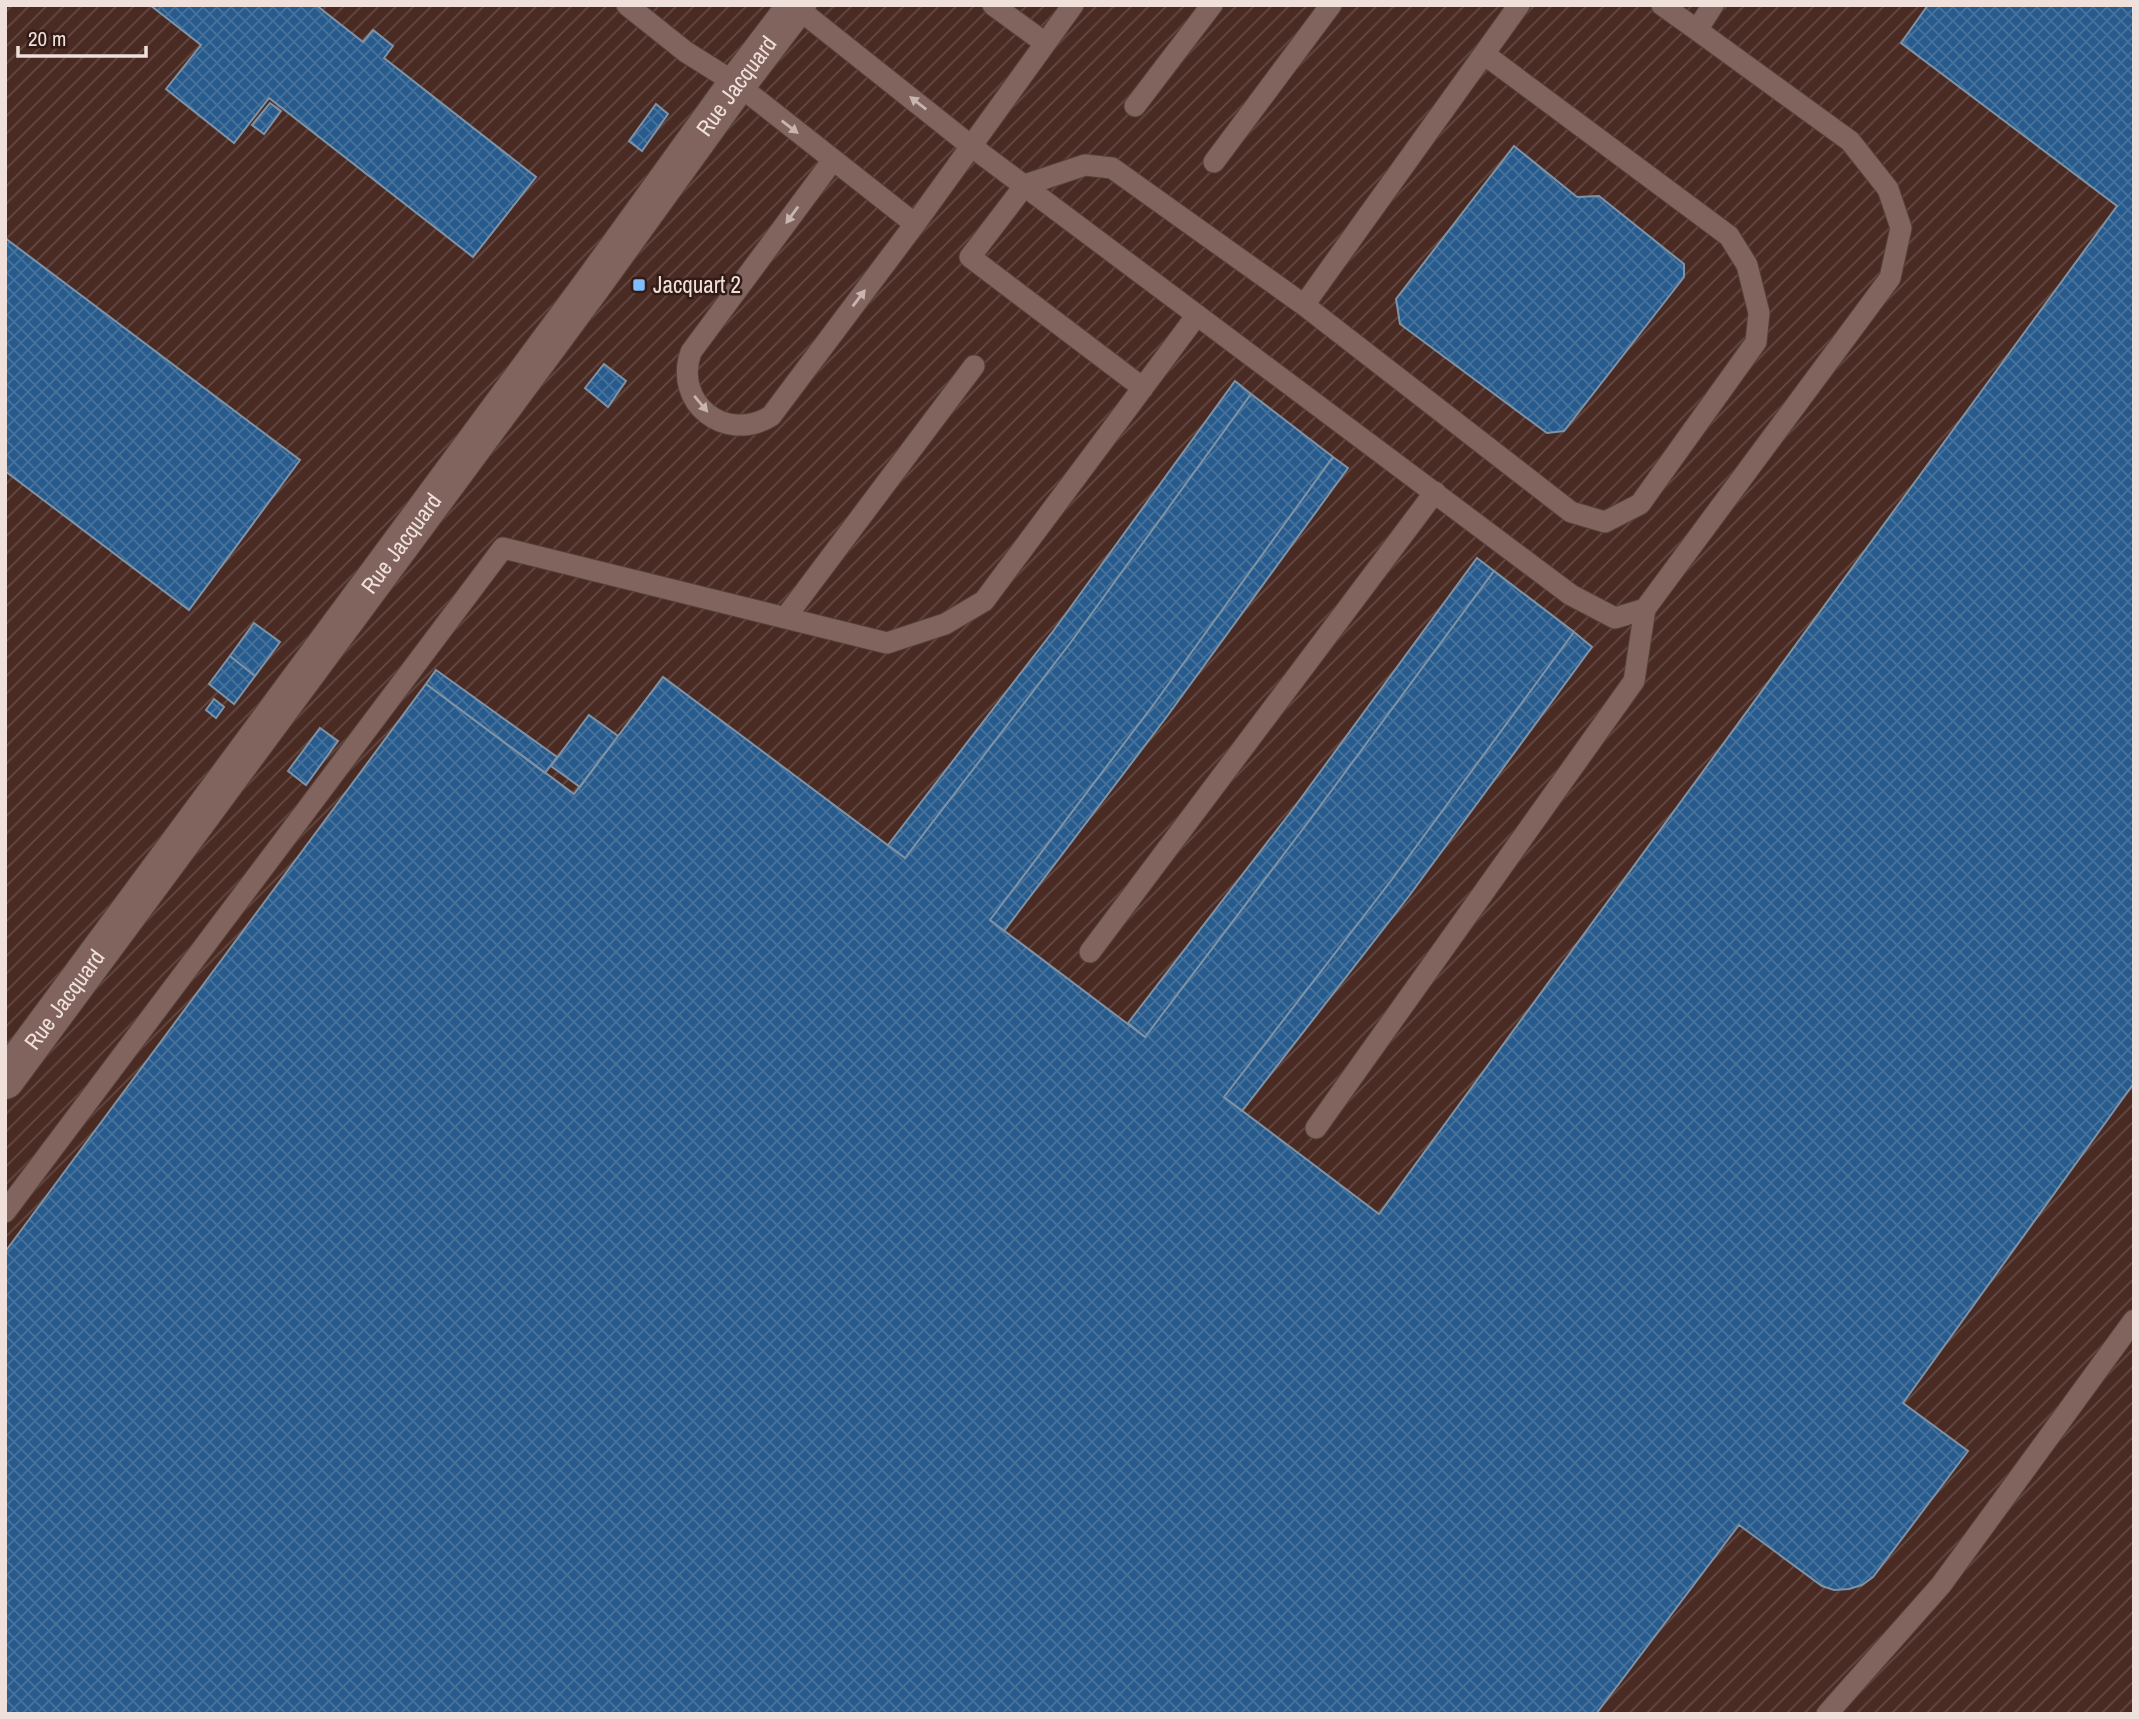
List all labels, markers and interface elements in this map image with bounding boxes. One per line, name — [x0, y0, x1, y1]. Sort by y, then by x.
scale bar — [18, 14, 145, 58]
text: 20 m — [28, 24, 66, 53]
street label: Rue Jacquard — [688, 29, 783, 142]
one-way arrow — [909, 97, 927, 111]
one-way arrow — [781, 119, 799, 134]
one-way arrow — [785, 206, 799, 224]
place label: Jacquart 2 — [653, 269, 741, 300]
marker: Jacquart 2 — [631, 277, 647, 293]
one-way arrow — [852, 289, 866, 307]
one-way arrow — [693, 396, 708, 413]
street label: Rue Jacquard — [353, 487, 448, 600]
street label: Rue Jacquard — [17, 943, 111, 1056]

